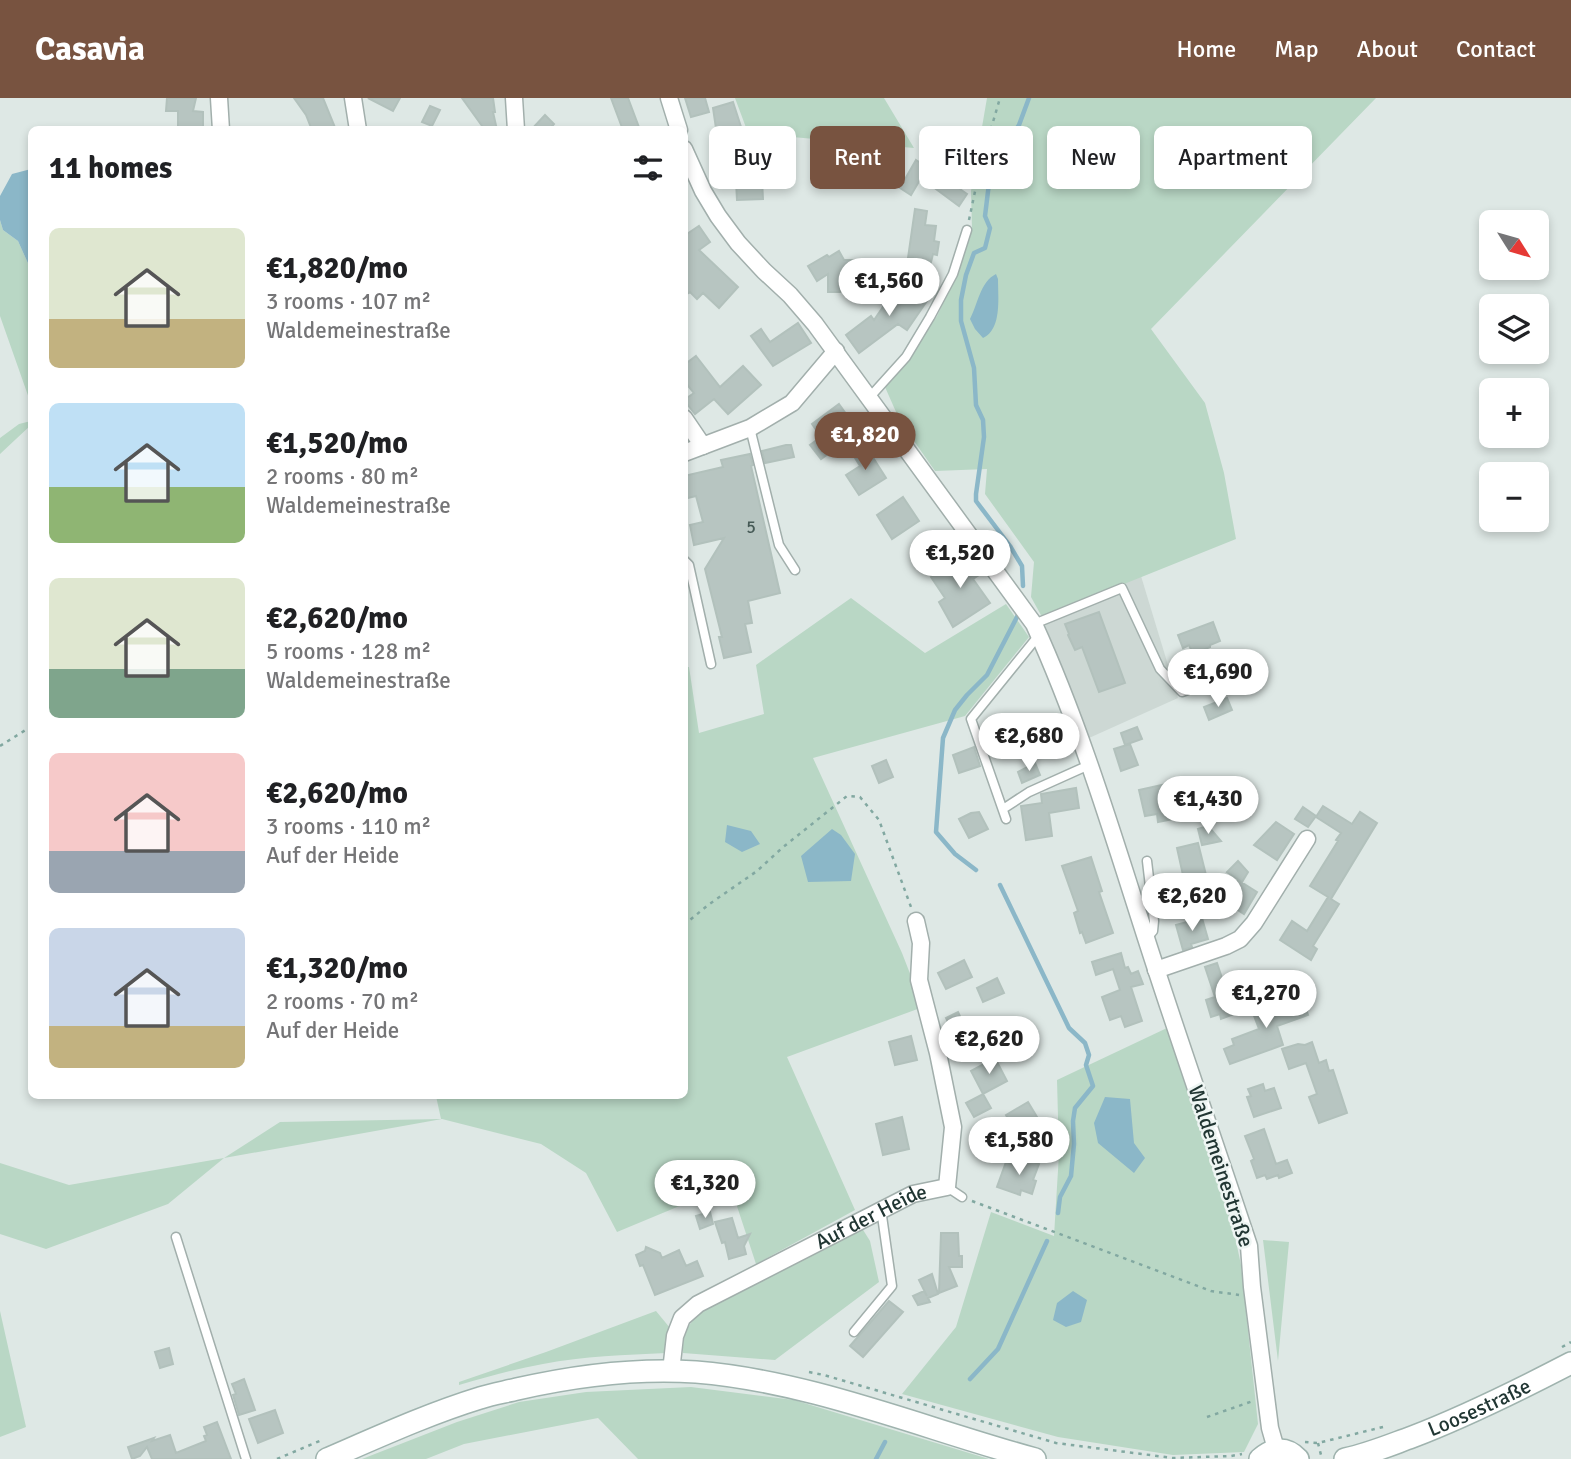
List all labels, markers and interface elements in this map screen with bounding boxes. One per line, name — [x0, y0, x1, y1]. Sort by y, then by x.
text: Casavia — [35, 29, 145, 70]
text: Home — [1176, 34, 1236, 64]
text: Map — [1274, 34, 1319, 64]
text: About — [1357, 34, 1418, 64]
text: Contact — [1456, 34, 1536, 64]
chip: Buy — [709, 126, 796, 189]
chip: Rent — [810, 126, 905, 189]
chip: Filters — [919, 126, 1033, 189]
chip: New — [1047, 126, 1140, 189]
chip: Apartment — [1154, 126, 1312, 189]
icon: filters — [629, 149, 667, 187]
text: 11 homes — [49, 150, 172, 187]
north arrow — [1479, 210, 1549, 280]
map controls — [1479, 210, 1549, 532]
text: €1,820/mo — [266, 250, 408, 287]
icon: home — [105, 256, 189, 340]
pin: €1,560 — [832, 258, 946, 318]
text: €1,560 — [855, 266, 923, 295]
text: 3 rooms · 107 m² — [266, 287, 431, 316]
button: layers — [1479, 294, 1549, 364]
text: Waldemeinestraße — [266, 316, 451, 345]
button: + — [1479, 378, 1549, 448]
pin: €1,820 — [808, 412, 922, 472]
text: €1,820 — [831, 420, 899, 449]
text: €1,520/mo — [266, 425, 408, 462]
icon: home — [105, 431, 189, 515]
text: 2 rooms · 80 m² — [266, 462, 419, 491]
button: − — [1479, 462, 1549, 532]
text: Waldemeinestraße — [266, 491, 451, 520]
house number: 5 — [746, 516, 756, 538]
pin: €1,520 — [903, 531, 1017, 590]
text: €1,520 — [926, 538, 994, 567]
text: €2,620/mo — [266, 600, 408, 637]
icon: home — [105, 606, 189, 690]
text: 5 rooms · 128 m² — [266, 637, 431, 666]
pin: €1,690 — [1161, 650, 1275, 709]
text: €1,690 — [1184, 657, 1252, 686]
text: Waldemeinestraße — [266, 666, 451, 695]
pin: €2,680 — [972, 714, 1086, 773]
text: €2,680 — [995, 721, 1063, 750]
text: €2,620/mo — [266, 775, 408, 812]
pin: €1,430 — [1151, 776, 1265, 836]
icon: home — [105, 781, 189, 865]
text: €1,430 — [1174, 784, 1242, 813]
text: 3 rooms · 110 m² — [266, 812, 431, 841]
text: Auf der Heide — [266, 841, 399, 870]
pin: €2,620 — [1135, 874, 1249, 933]
text: €2,620 — [1158, 881, 1226, 910]
text: €1,320/mo — [266, 950, 408, 987]
icon: home — [105, 956, 189, 1040]
pin: €1,270 — [1209, 970, 1323, 1030]
text: €1,270 — [1232, 978, 1300, 1007]
text: 2 rooms · 70 m² — [266, 987, 419, 1016]
text: Auf der Heide — [266, 1016, 399, 1045]
pin: €2,620 — [932, 1016, 1046, 1076]
text: €2,620 — [955, 1024, 1023, 1053]
street label: Waldemeinestraße — [1183, 1082, 1259, 1250]
pin: €1,580 — [962, 1118, 1076, 1177]
text: €1,580 — [985, 1125, 1053, 1154]
pin: €1,320 — [648, 1160, 762, 1220]
text: €1,320 — [671, 1168, 739, 1197]
street label: Auf der Heide — [811, 1179, 929, 1255]
street label: Loosestraße — [1424, 1373, 1535, 1442]

